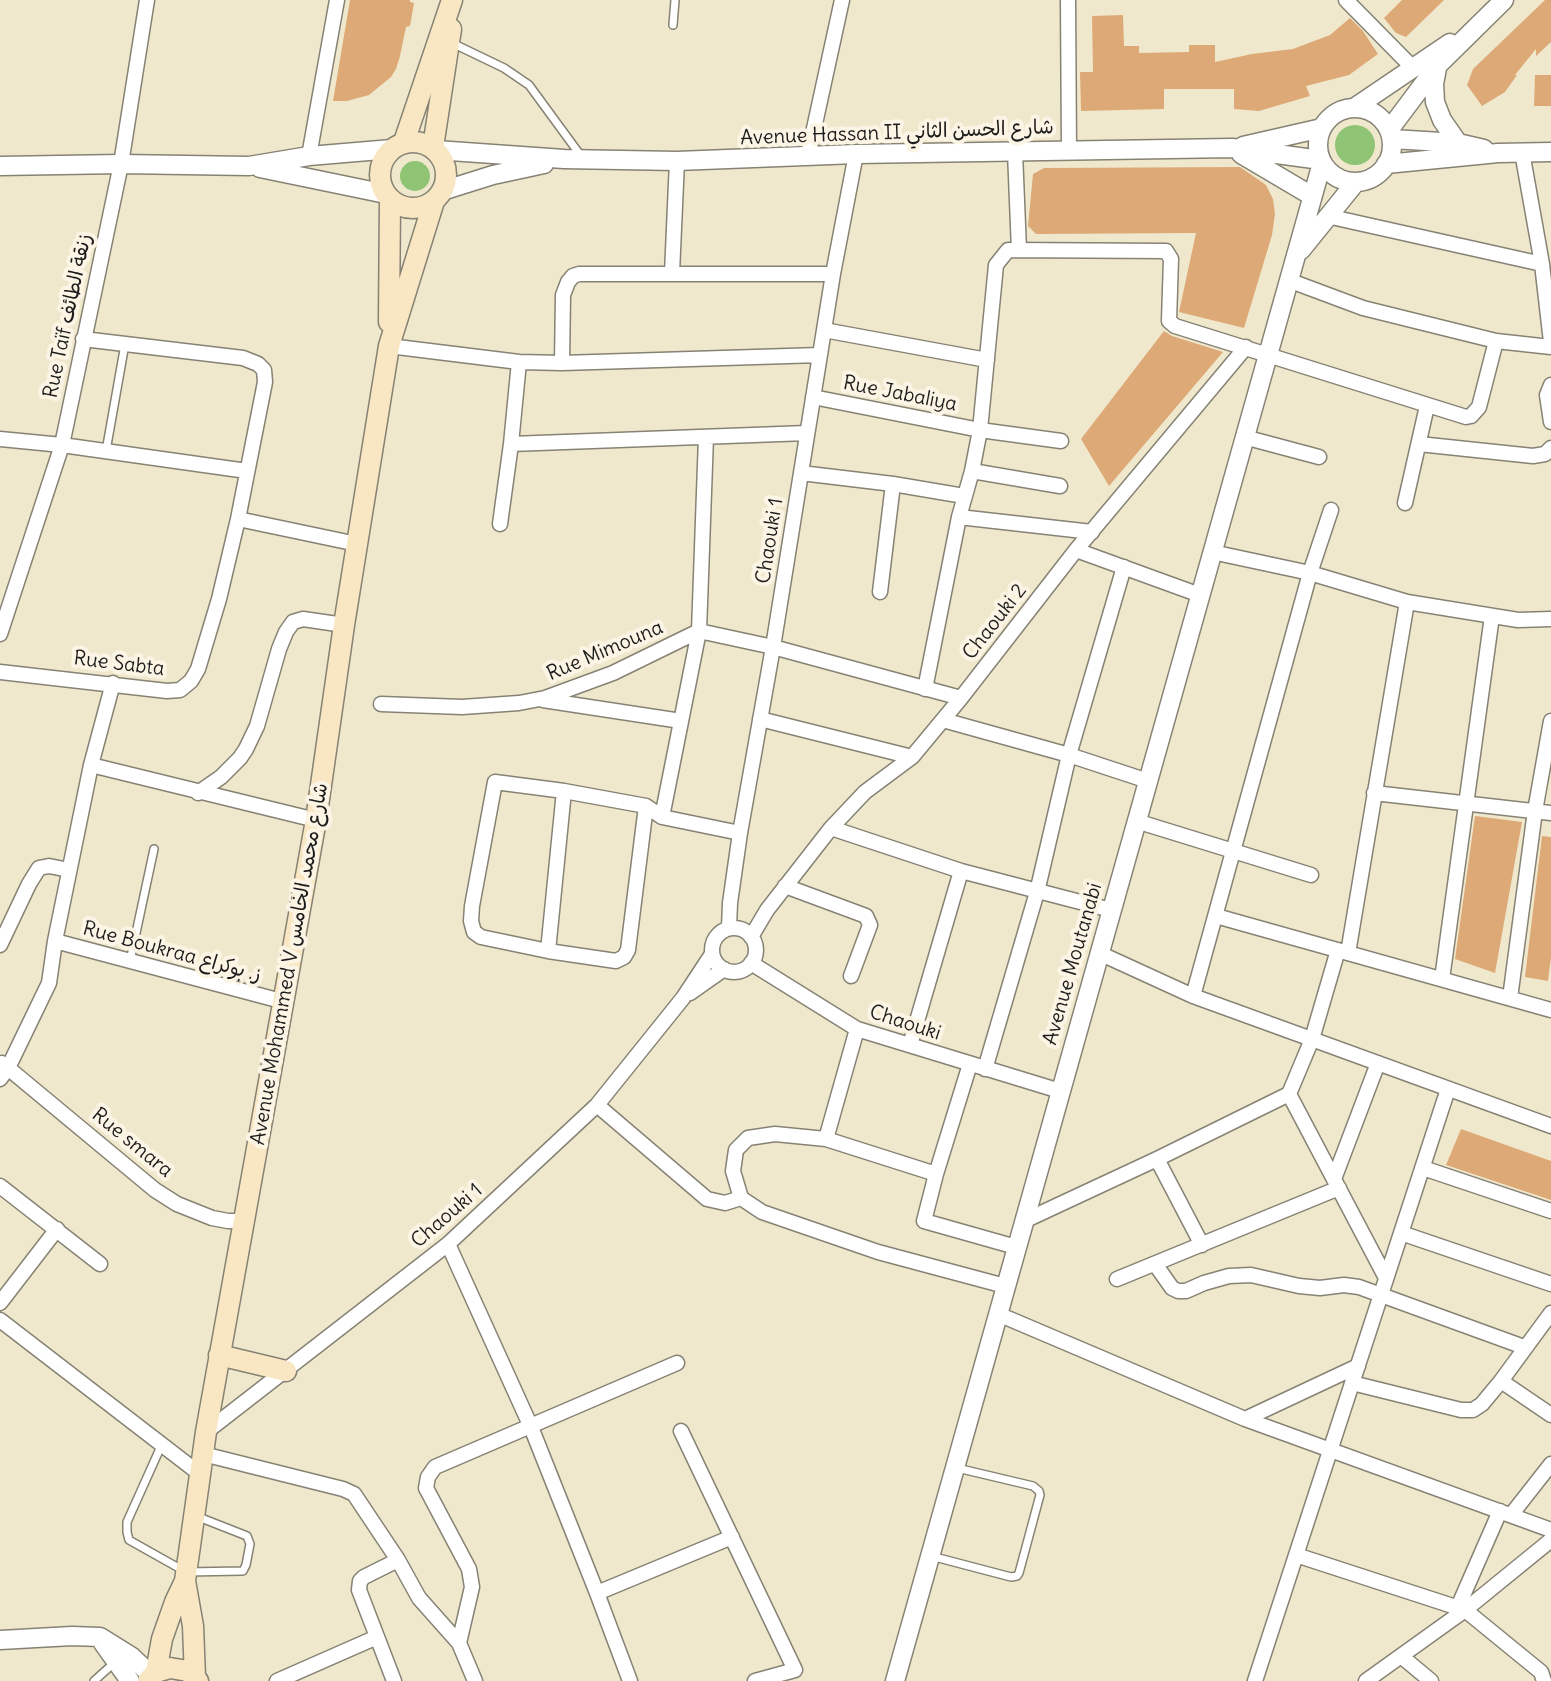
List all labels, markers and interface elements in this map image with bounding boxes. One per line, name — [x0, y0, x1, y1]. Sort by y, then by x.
street label: Avenue Hassan II شارع الحسن الثاني — [740, 116, 1054, 150]
street label: Rue Taïf زنقة الطائف — [39, 232, 97, 400]
street label: Rue Jabaliya — [841, 371, 959, 417]
street label: Chaouki 1 — [751, 496, 789, 586]
street label: Chaouki 2 — [958, 579, 1032, 665]
street label: Rue Mimouna — [543, 616, 667, 686]
street label: Rue Sabta — [72, 647, 166, 681]
street label: Avenue Mohammed V شارع محمد الخامس — [246, 781, 334, 1147]
street label: Avenue Moutanabi — [1038, 880, 1108, 1048]
street label: Rue Boukraa ز. بوكراع — [80, 917, 264, 987]
street label: Chaouki — [866, 1000, 944, 1046]
street label: Rue smara — [87, 1103, 177, 1183]
street label: Chaouki 1 — [407, 1179, 487, 1253]

